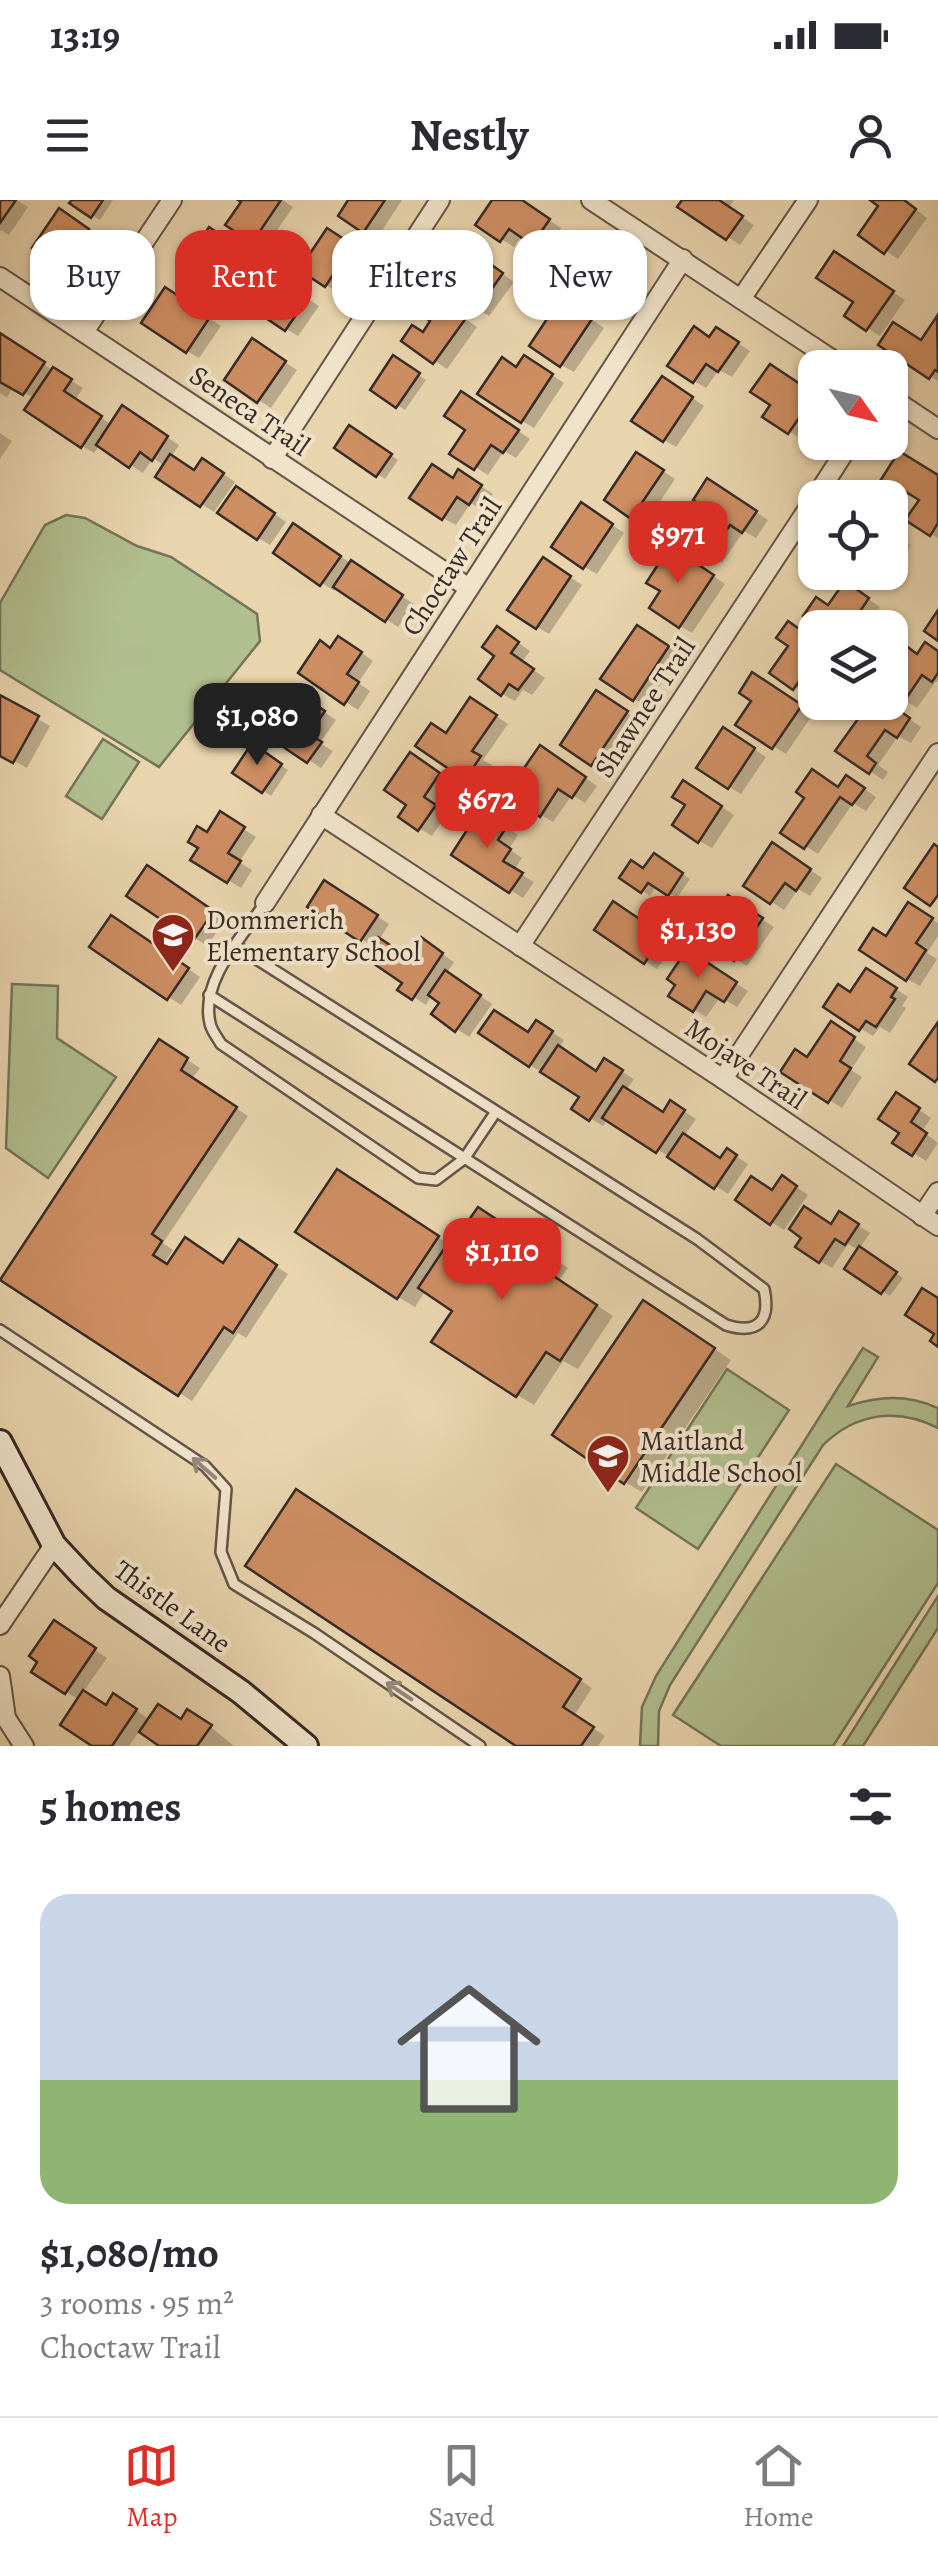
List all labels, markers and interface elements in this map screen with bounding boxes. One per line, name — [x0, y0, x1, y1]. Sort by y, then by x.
text: 13:19 — [50, 9, 120, 61]
text: Nestly — [410, 104, 528, 166]
icon: menu — [40, 108, 95, 163]
icon: person — [843, 108, 898, 163]
chip: Buy — [30, 230, 155, 320]
chip: Rent — [175, 230, 312, 320]
chip: Filters — [332, 230, 493, 320]
chip: New — [513, 230, 647, 320]
north arrow — [798, 350, 908, 460]
map controls — [798, 350, 908, 720]
street label: Seneca Trail — [182, 357, 317, 465]
button: locate — [798, 480, 908, 590]
street label: Choctaw Trail — [393, 490, 511, 643]
pin: $971 — [619, 501, 737, 586]
text: $971 — [651, 511, 705, 555]
button: layers — [798, 610, 908, 720]
street label: Shawnee Trail — [585, 630, 705, 785]
pin: $1,080 — [176, 683, 338, 768]
text: $1,080 — [216, 693, 298, 737]
pin: $672 — [428, 766, 546, 851]
text: $672 — [458, 776, 516, 820]
pin: $1,130 — [617, 896, 779, 981]
place label: Dommerich Elementary School — [206, 901, 421, 971]
text: $1,130 — [660, 906, 736, 950]
school or university icon: Dommerich Elementary School — [150, 912, 196, 973]
street label: Mojave Trail — [677, 1009, 814, 1119]
pin: $1,110 — [421, 1218, 583, 1303]
text: $1,110 — [465, 1228, 539, 1272]
place label: Maitland Middle School — [640, 1422, 802, 1492]
school or university icon: Maitland Middle School — [585, 1433, 631, 1494]
one-way arrow — [192, 1457, 217, 1480]
street label: Thistle Lane — [106, 1551, 239, 1662]
one-way arrow — [385, 1681, 413, 1702]
text: 5 homes — [40, 1778, 181, 1835]
icon: filters — [843, 1779, 898, 1834]
icon: home — [379, 1959, 559, 2139]
text: $1,080/mo — [40, 2224, 219, 2281]
text: 3 rooms · 95 m² — [40, 2281, 234, 2325]
text: Choctaw Trail — [40, 2325, 221, 2369]
tab: Map — [124, 2438, 179, 2536]
tab: Saved — [428, 2438, 495, 2536]
tab: Home — [743, 2438, 814, 2536]

